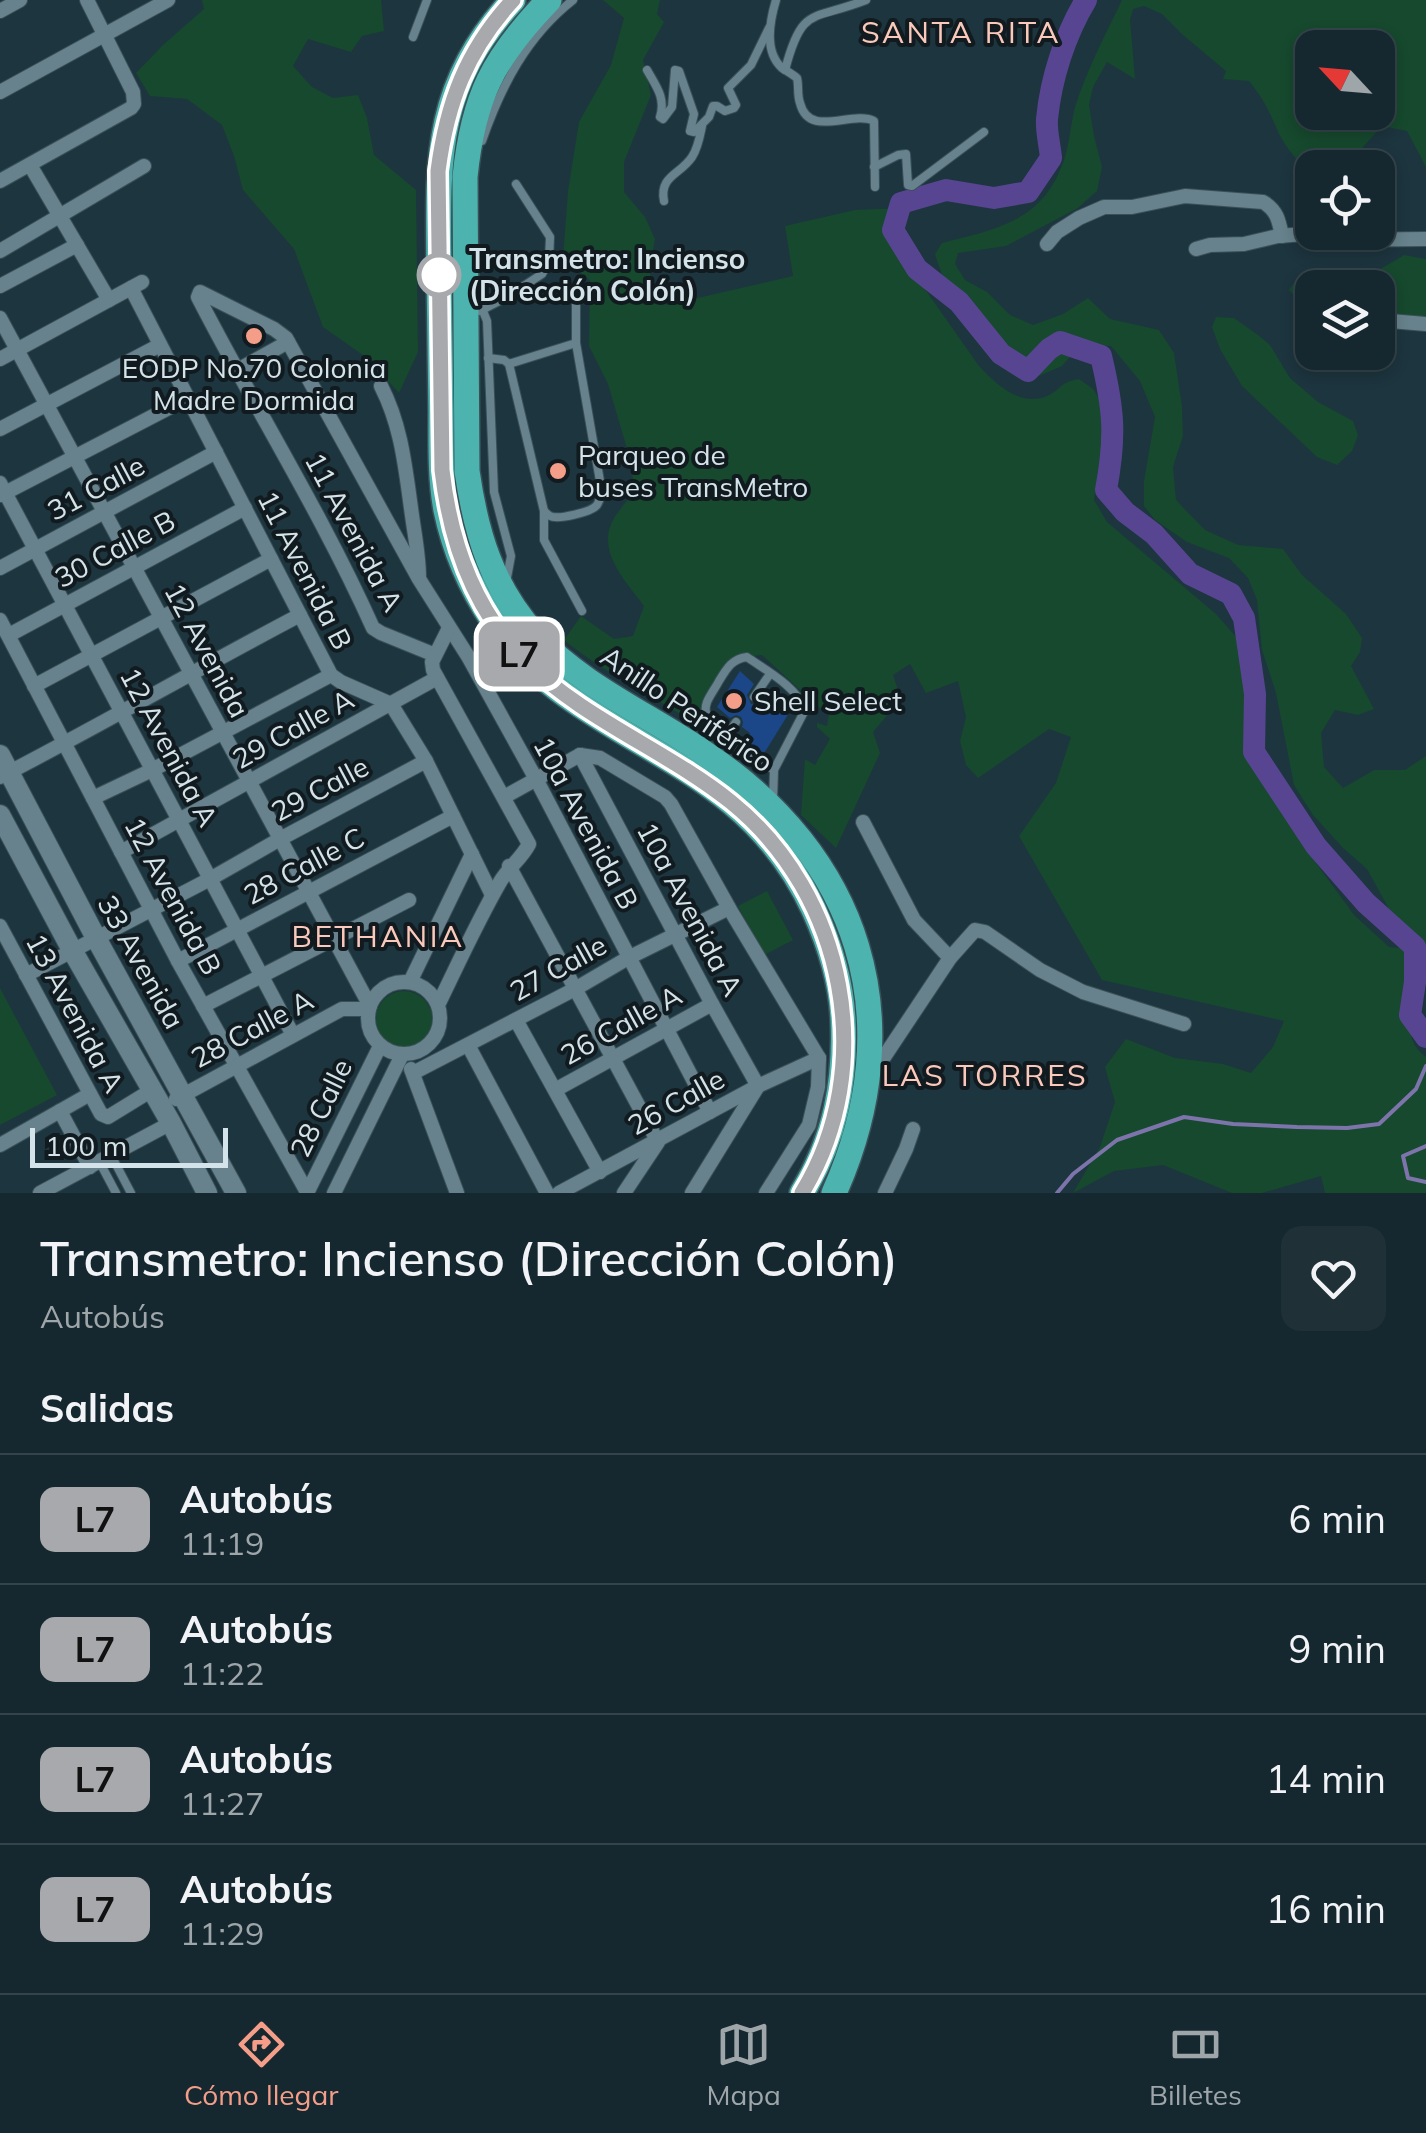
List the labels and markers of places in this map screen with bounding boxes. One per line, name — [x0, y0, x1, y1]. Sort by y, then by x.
place label: Transmetro: Incienso (Dirección Colón) — [469, 241, 745, 308]
marker: Transmetro: Incienso (Dirección Colón) — [418, 254, 460, 296]
marker: EODP No.70 Colonia Madre Dormida — [243, 325, 265, 347]
place label: EODP No.70 Colonia Madre Dormida — [122, 350, 386, 417]
place label: Parqueo de buses TransMetro — [578, 437, 808, 504]
marker: Parqueo de buses TransMetro — [547, 460, 569, 482]
place label: Shell Select — [754, 683, 902, 718]
marker: Shell Select — [723, 690, 745, 712]

